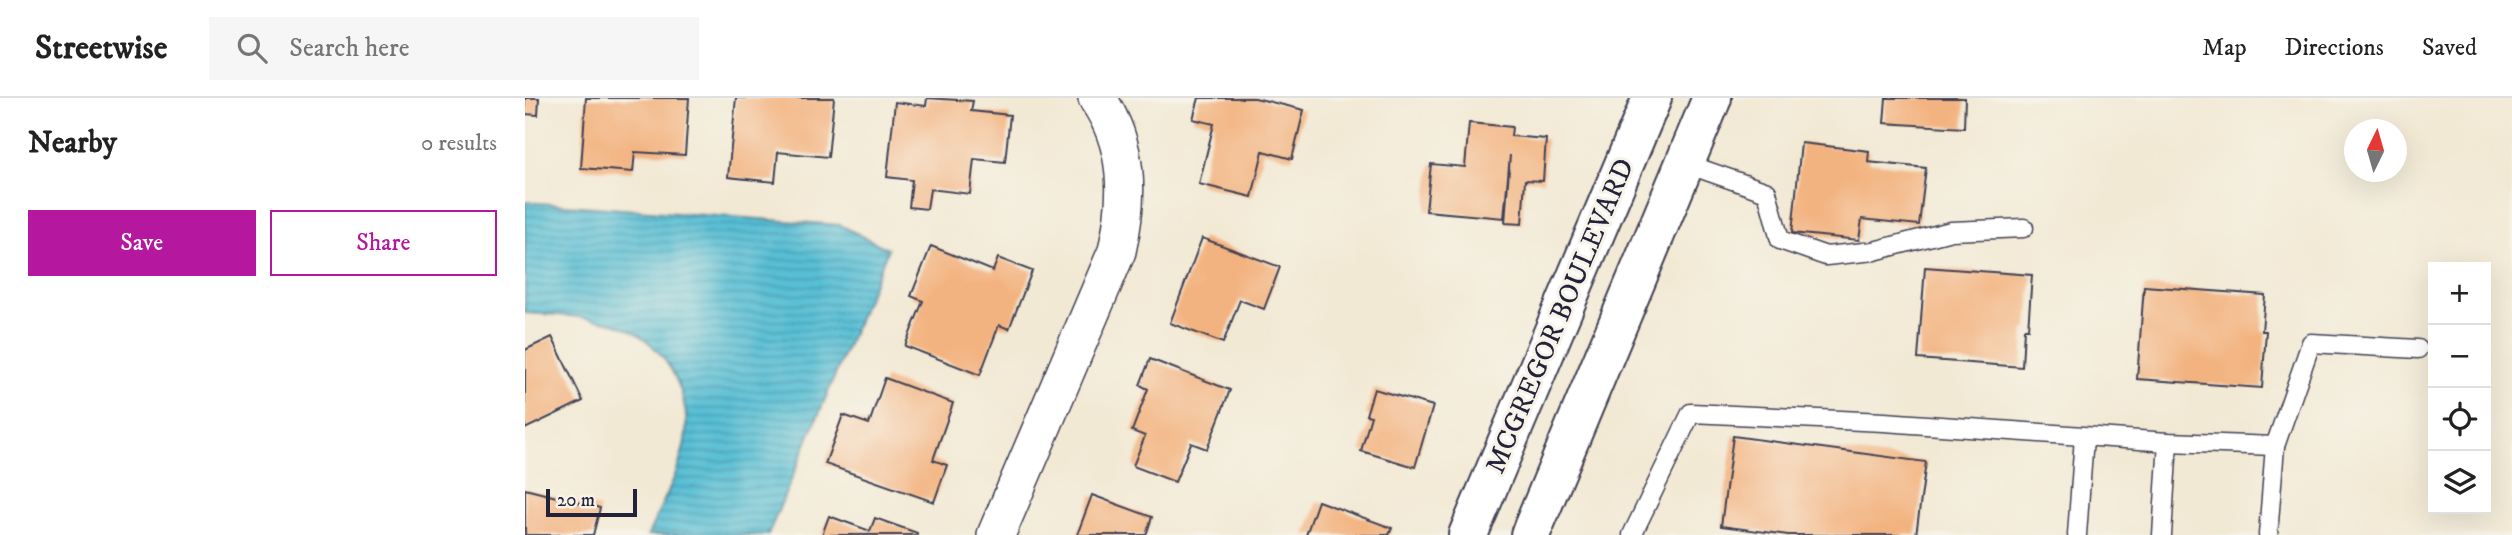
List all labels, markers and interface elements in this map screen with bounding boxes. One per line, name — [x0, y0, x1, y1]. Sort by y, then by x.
search box — [209, 17, 699, 80]
text: Streetwise — [35, 28, 167, 69]
icon: search — [233, 29, 271, 67]
text: Search here — [289, 32, 409, 65]
text: Map — [2202, 33, 2247, 63]
text: Directions — [2285, 33, 2384, 63]
text: Saved — [2422, 33, 2477, 63]
north arrow — [2344, 119, 2407, 182]
text: Nearby — [28, 125, 117, 162]
text: 0 results — [421, 129, 497, 158]
street label: MCGREGOR BOULEVARD — [1478, 153, 1642, 479]
button: Save — [28, 210, 256, 276]
button: Share — [270, 210, 497, 276]
map controls — [2428, 262, 2491, 514]
button: + — [2428, 262, 2491, 325]
button: − — [2428, 325, 2491, 388]
button: locate — [2428, 388, 2491, 451]
button: layers — [2428, 451, 2491, 514]
scale bar — [546, 486, 637, 518]
text: 20 m — [557, 489, 595, 512]

